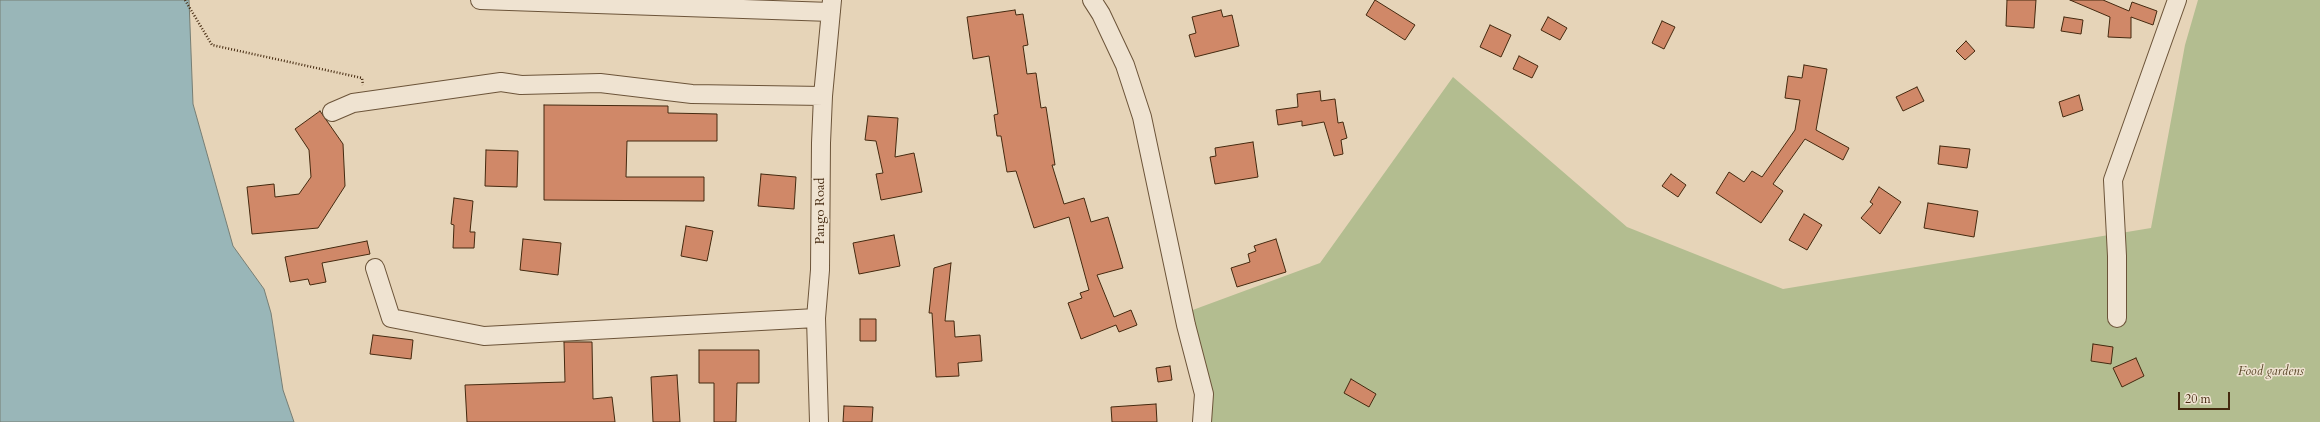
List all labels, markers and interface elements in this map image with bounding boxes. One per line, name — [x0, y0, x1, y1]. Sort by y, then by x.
street label: Pango Road — [813, 177, 829, 245]
park label: Food gardens — [2238, 364, 2304, 380]
scale bar — [2180, 384, 2232, 410]
text: 20 m — [2185, 391, 2211, 407]

